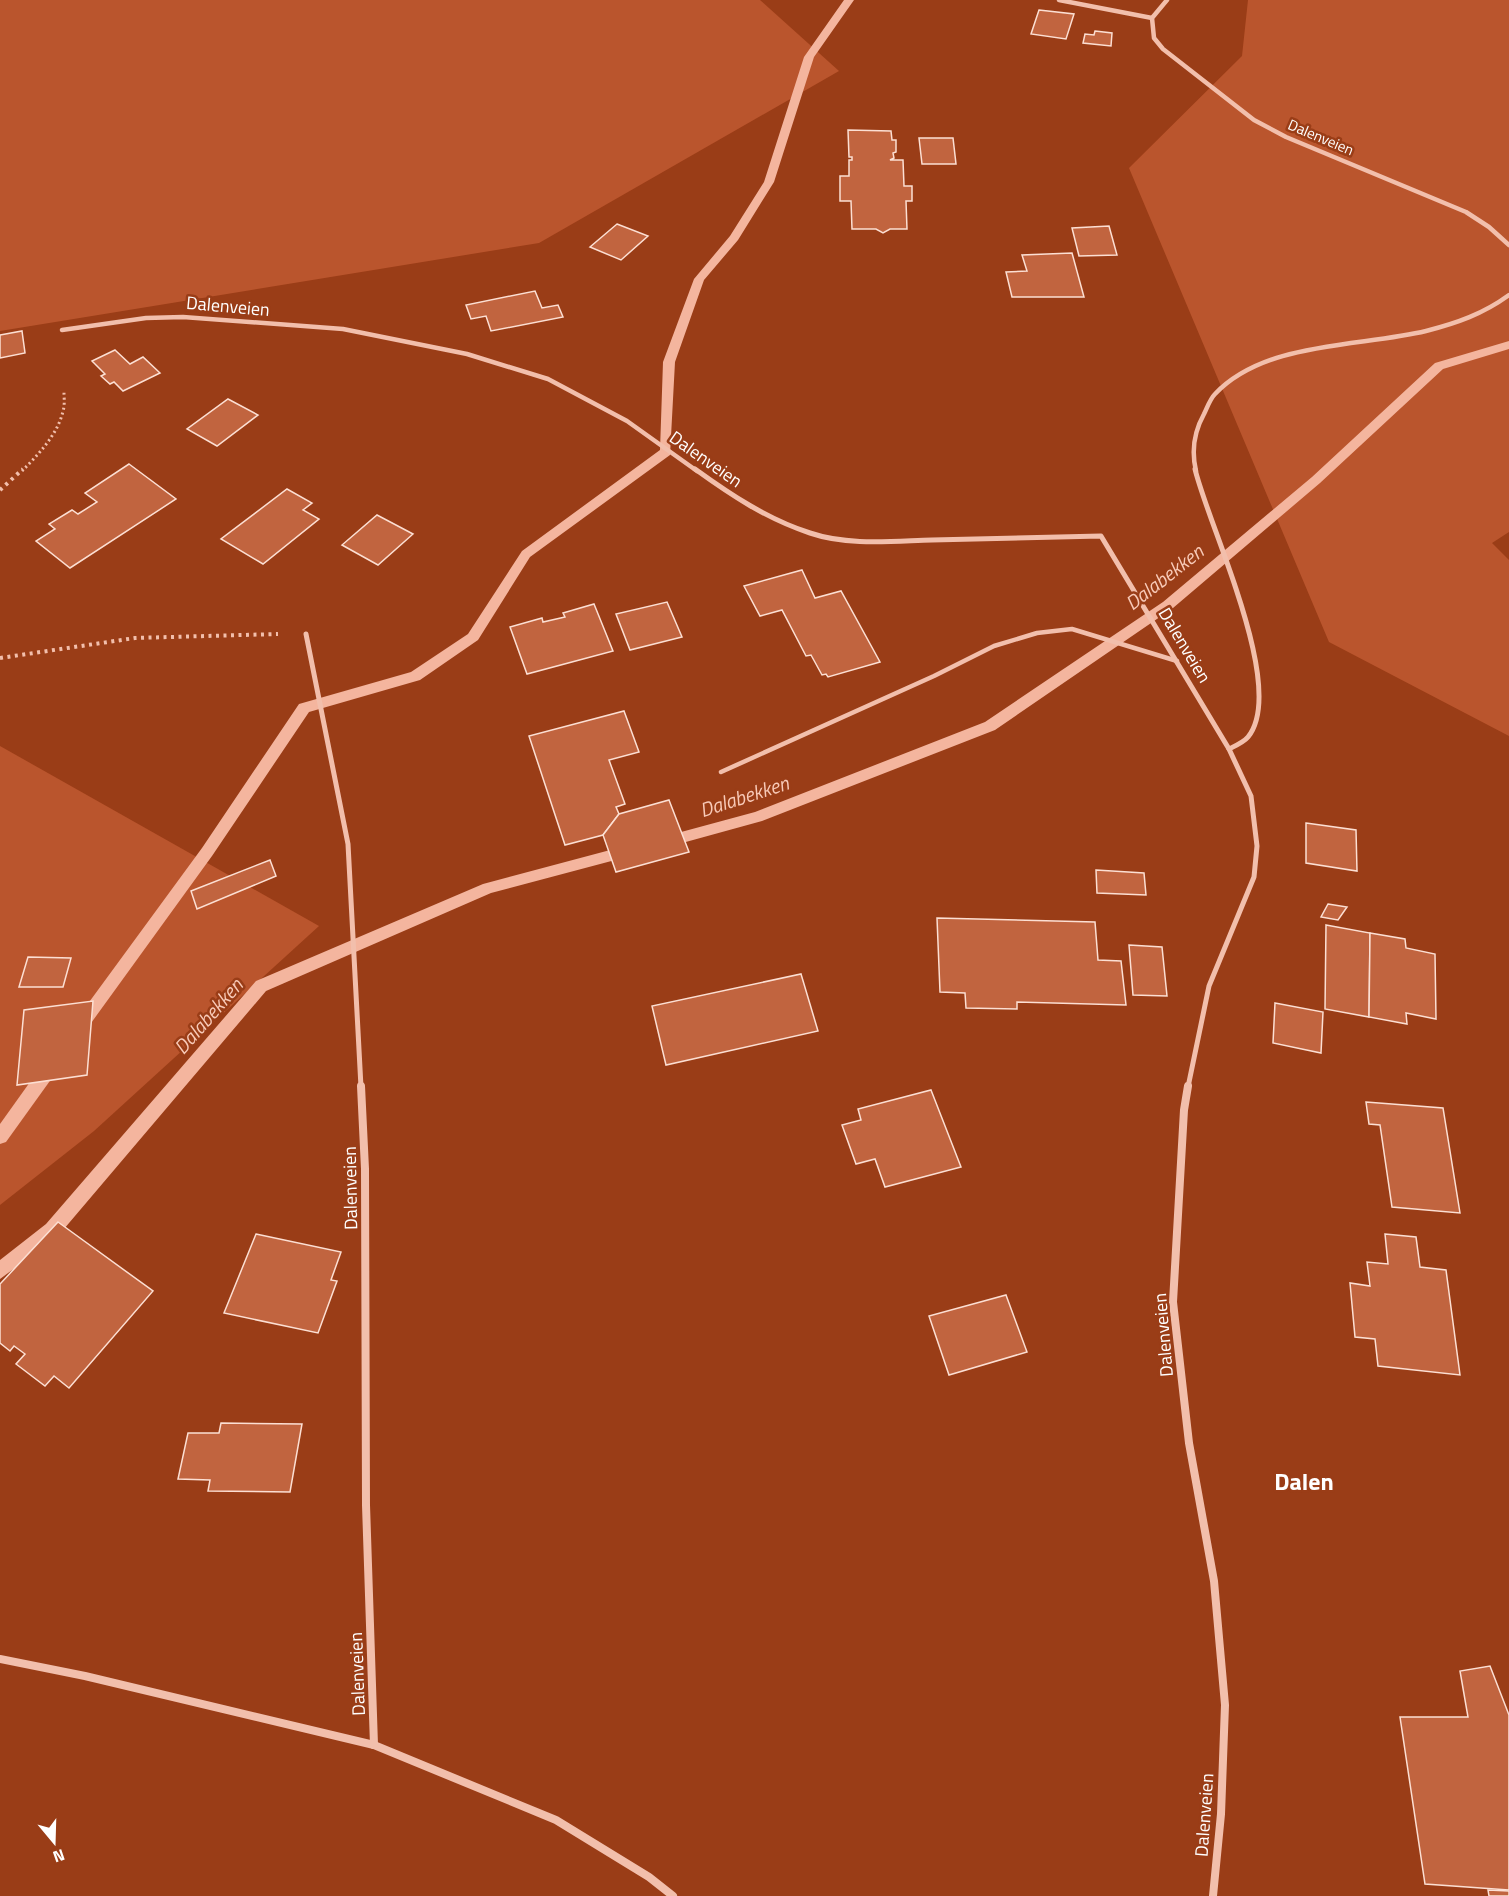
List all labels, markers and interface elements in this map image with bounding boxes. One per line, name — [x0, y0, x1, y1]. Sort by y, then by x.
street label: Dalenveien — [1284, 113, 1358, 161]
street label: Dalenveien — [185, 289, 271, 323]
street label: Dalenveien — [664, 424, 748, 494]
water label: Dalabekken — [1118, 536, 1211, 618]
street label: Dalenveien — [1152, 602, 1218, 688]
water label: Dalabekken — [695, 767, 794, 825]
water label: Dalabekken — [166, 970, 251, 1061]
street label: Dalenveien — [336, 1146, 364, 1230]
street label: Dalenveien — [1146, 1292, 1180, 1378]
district label: Dalen — [1274, 1463, 1334, 1499]
street label: Dalenveien — [342, 1632, 372, 1716]
street label: Dalenveien — [1188, 1772, 1220, 1858]
north arrow — [24, 1812, 84, 1872]
text: N — [50, 1843, 68, 1869]

